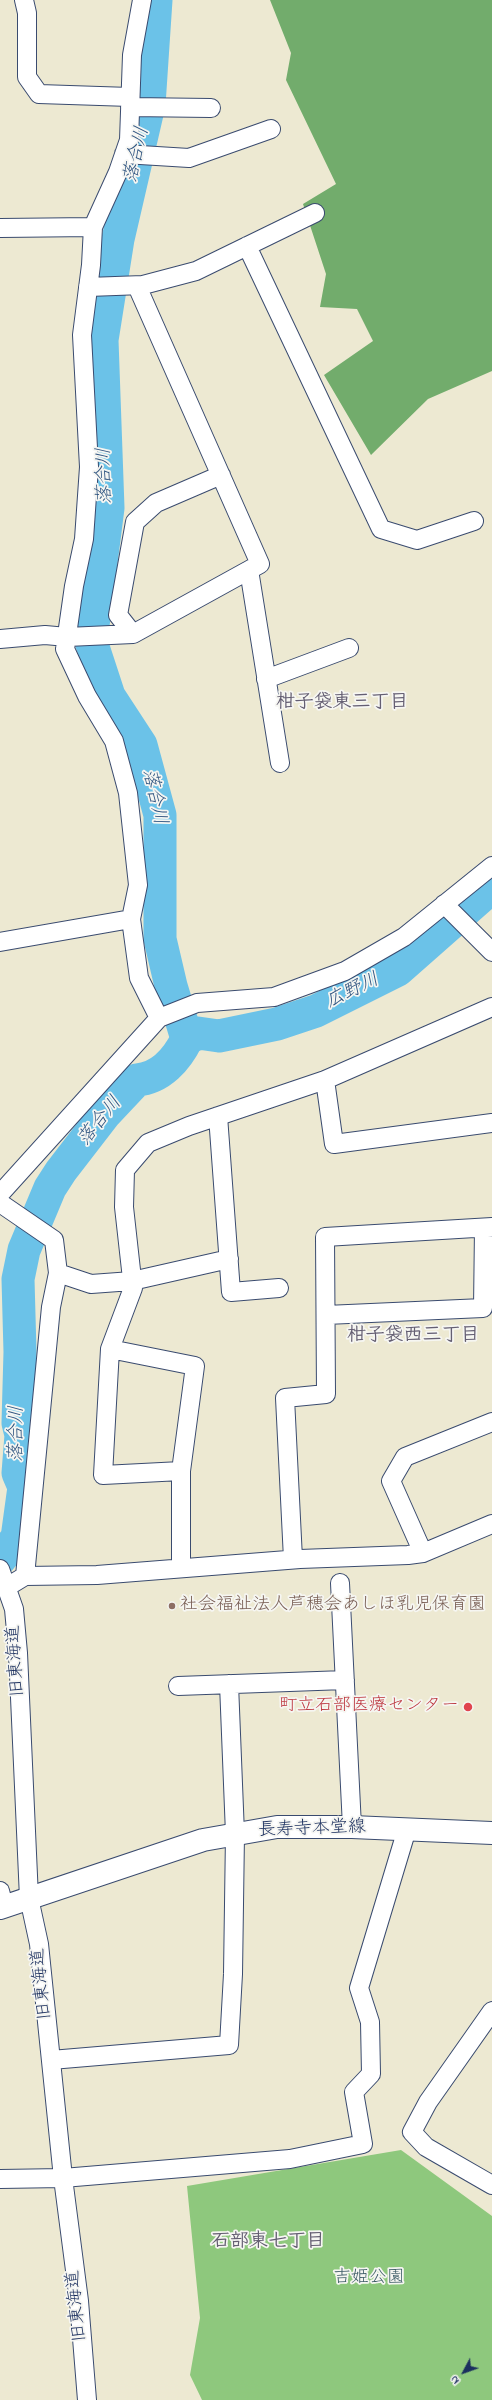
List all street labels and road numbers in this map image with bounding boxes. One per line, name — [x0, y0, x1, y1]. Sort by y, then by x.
street label: 旧東海道 — [4, 1624, 30, 1698]
street label: 長寿寺本堂線 — [258, 1817, 366, 1843]
street label: 旧東海道 — [28, 1947, 58, 2021]
street label: 旧東海道 — [63, 2269, 93, 2343]

